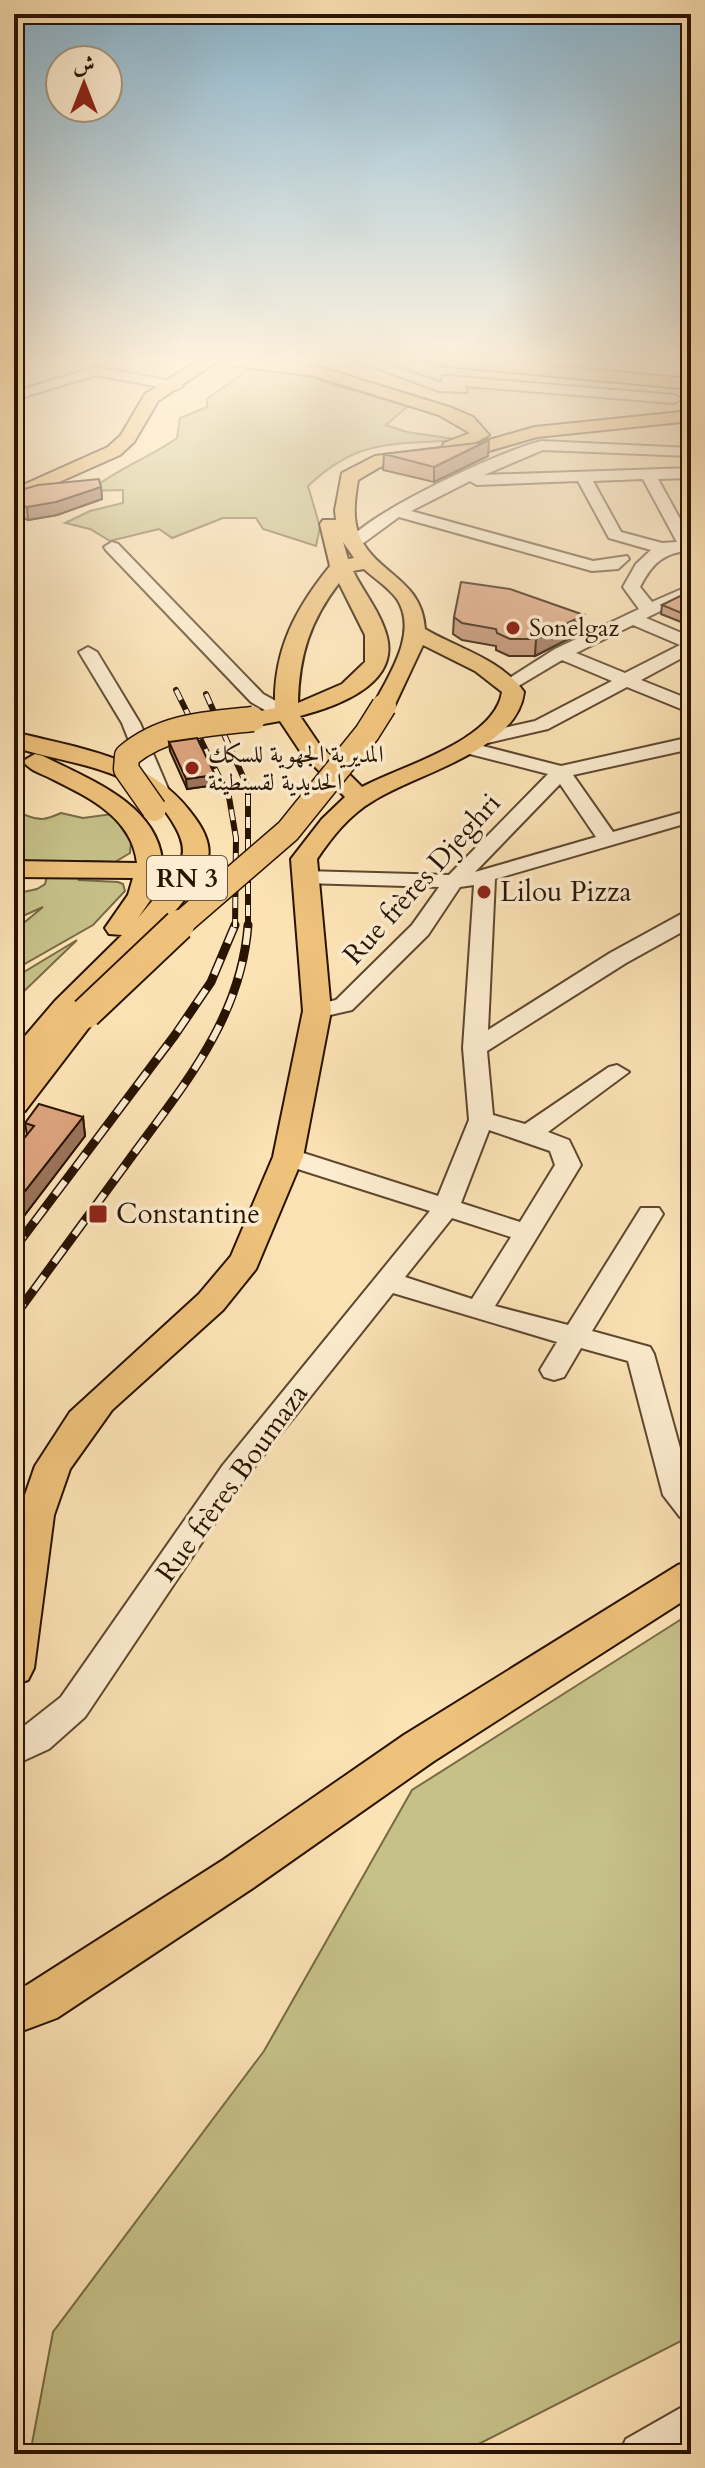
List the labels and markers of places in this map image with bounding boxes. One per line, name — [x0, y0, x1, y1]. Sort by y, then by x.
place label: Sonelgaz — [529, 612, 619, 645]
marker: Sonelgaz — [504, 619, 522, 637]
place label: المديرية الجهوية للسكك الحديدية لقسنطينة — [208, 738, 384, 799]
marker: المديرية الجهوية للسكك الحديدية لقسنطينة — [183, 759, 201, 777]
place label: Lilou Pizza — [500, 873, 632, 911]
marker: Lilou Pizza — [475, 883, 493, 901]
place label: Constantine — [116, 1195, 260, 1233]
marker: Constantine — [87, 1203, 109, 1225]

